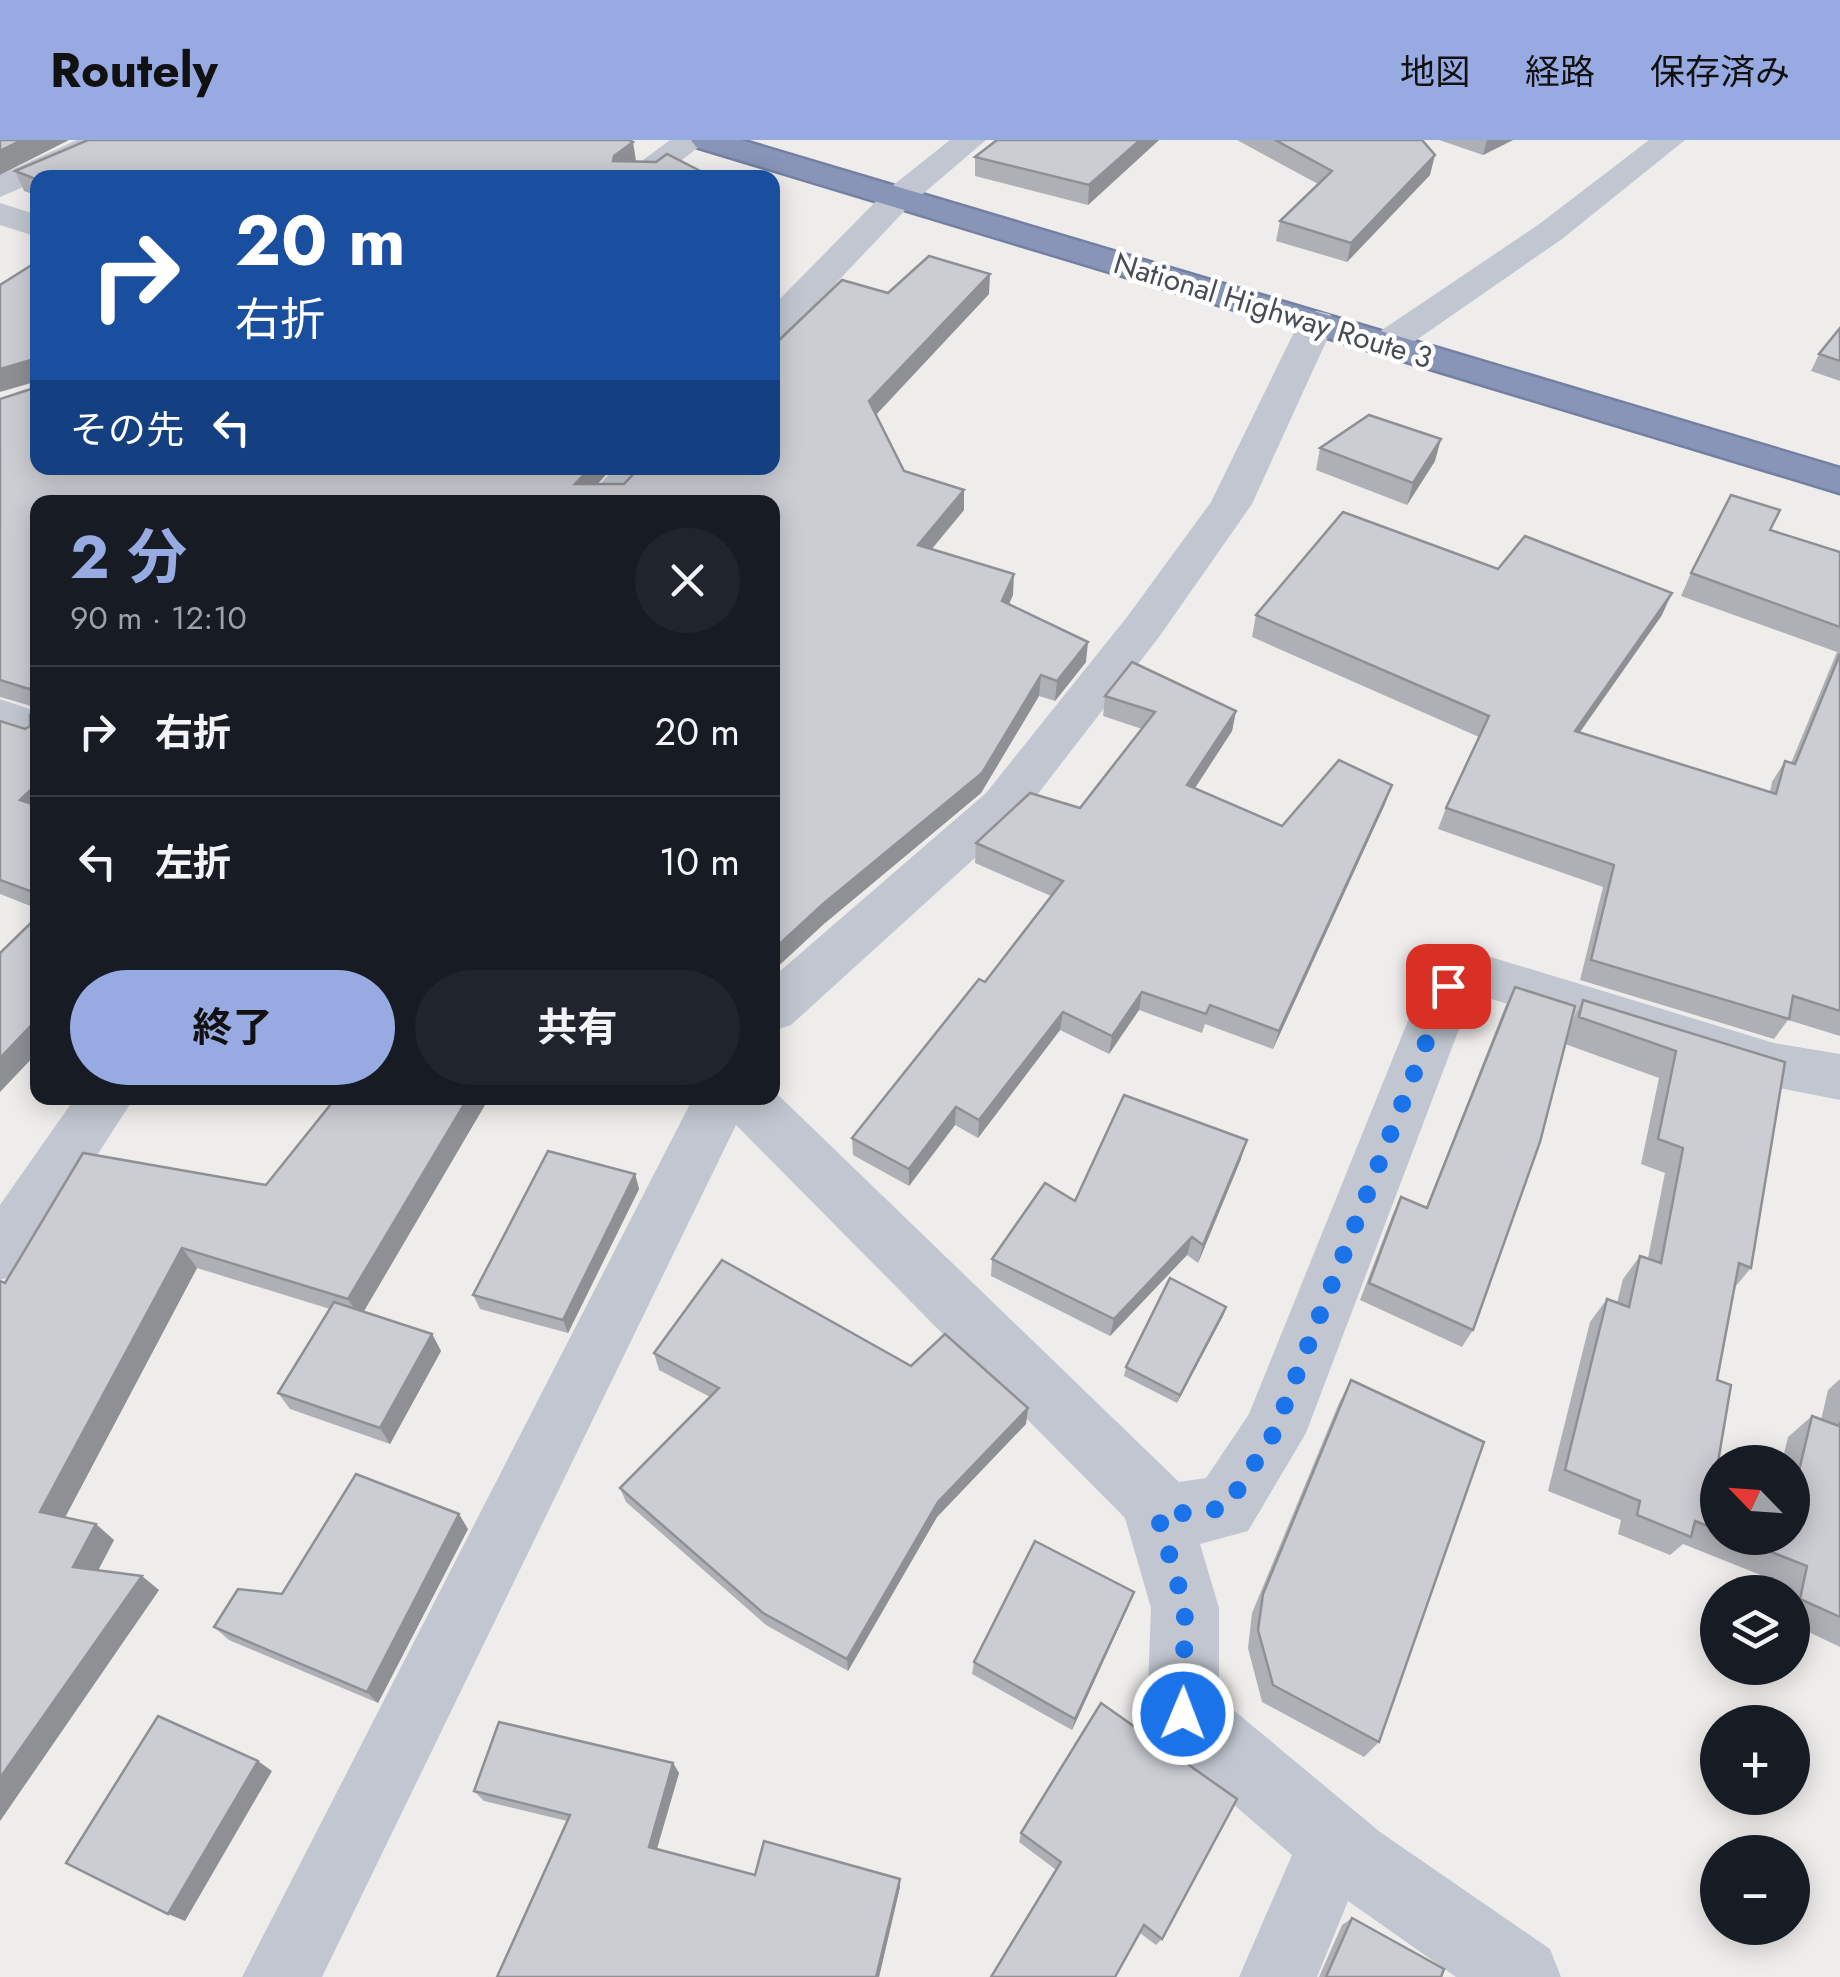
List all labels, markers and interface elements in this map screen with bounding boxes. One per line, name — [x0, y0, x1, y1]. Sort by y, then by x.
text: Routely — [50, 36, 218, 105]
text: 地図 — [1400, 47, 1470, 97]
text: 経路 — [1525, 47, 1595, 97]
text: 保存済み — [1650, 47, 1790, 97]
text: 20 m — [235, 190, 406, 291]
icon: right — [70, 210, 200, 340]
street label: National Highway Route 3 — [1108, 241, 1438, 379]
text: 右折 — [235, 287, 325, 352]
icon: left — [204, 400, 259, 455]
text: その先 — [70, 402, 184, 457]
text: 2 分 — [70, 514, 187, 601]
button: close — [635, 528, 740, 633]
text: 90 m · 12:10 — [70, 595, 247, 641]
icon: right — [70, 704, 125, 759]
text: 20 m — [655, 704, 740, 759]
text: 右折 — [155, 705, 231, 760]
icon: left — [70, 834, 125, 889]
text: 10 m — [659, 834, 740, 889]
text: 左折 — [155, 835, 231, 890]
pin — [1406, 944, 1491, 1029]
icon: arrive — [1421, 959, 1476, 1014]
button: 終了 — [70, 970, 395, 1085]
button: 共有 — [415, 970, 740, 1085]
north arrow — [1700, 1445, 1810, 1555]
map controls — [1700, 1445, 1810, 1945]
button: layers — [1700, 1575, 1810, 1685]
position arrow — [1131, 1662, 1235, 1766]
button: + — [1700, 1705, 1810, 1815]
button: − — [1700, 1835, 1810, 1945]

